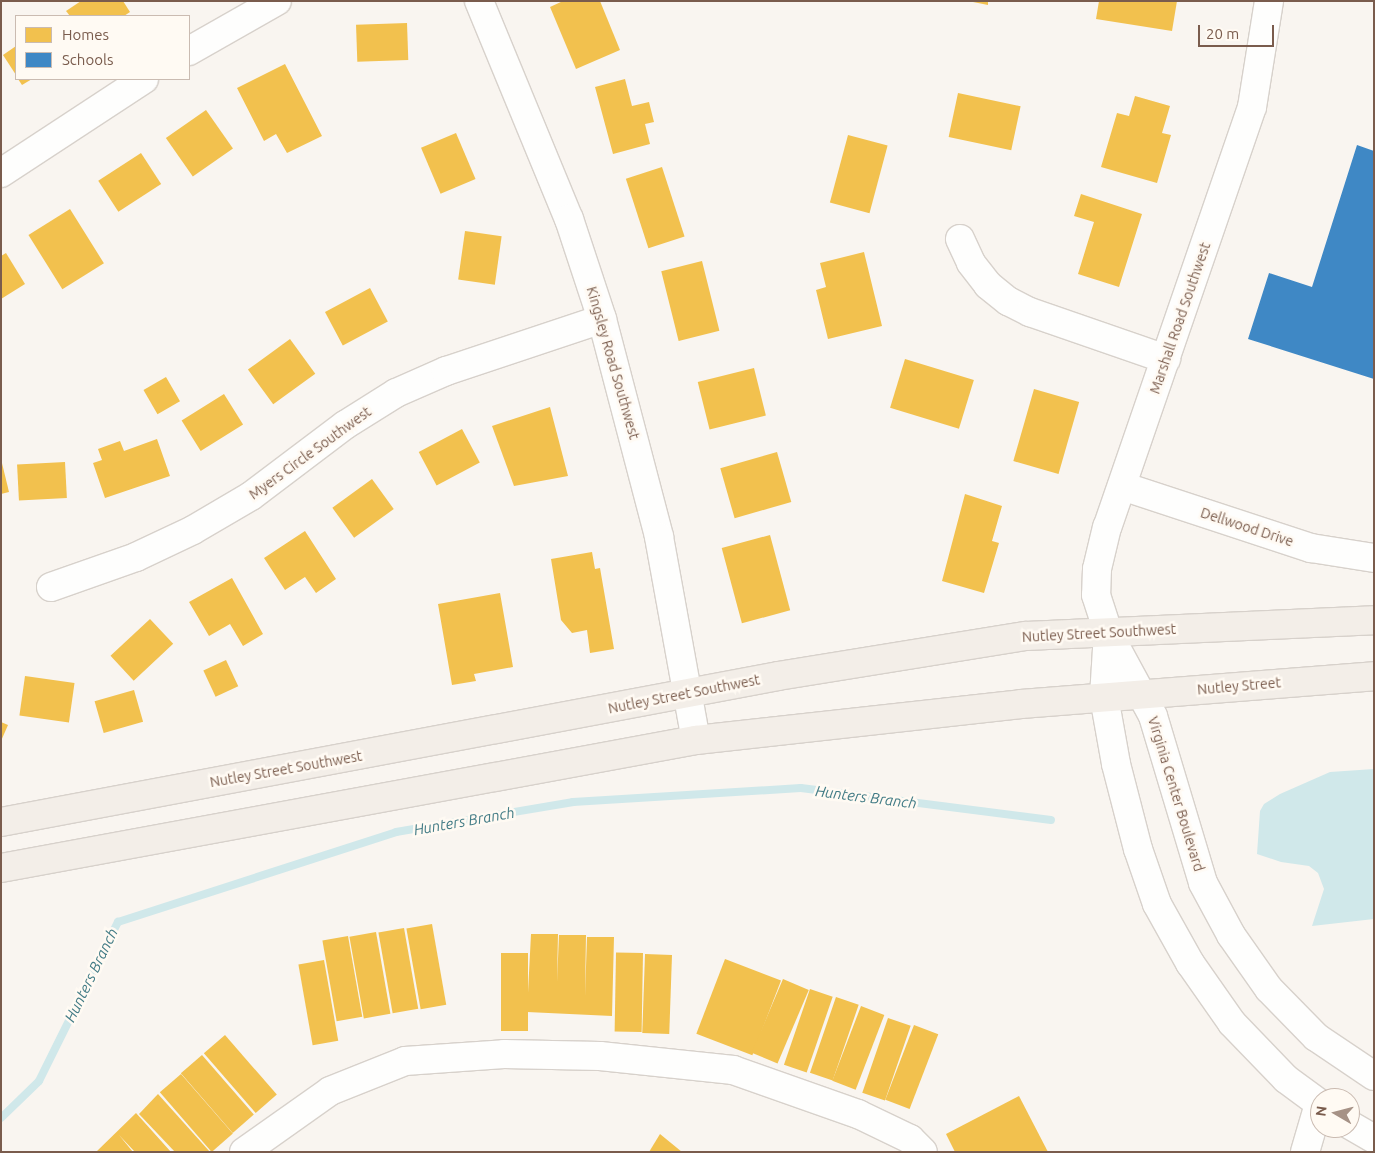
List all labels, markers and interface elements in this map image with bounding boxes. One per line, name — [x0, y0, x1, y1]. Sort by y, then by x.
legend — [15, 15, 190, 80]
scale bar — [1200, 15, 1276, 47]
text: 20 m — [1206, 25, 1239, 42]
text: Homes — [62, 26, 109, 43]
text: Schools — [62, 51, 113, 68]
street label: Marshall Road Southwest — [1146, 240, 1214, 396]
street label: Kingsley Road Southwest — [583, 285, 643, 441]
street label: Myers Circle Southwest — [246, 403, 374, 503]
street label: Dellwood Drive — [1198, 504, 1296, 550]
street label: Nutley Street Southwest — [1022, 621, 1176, 645]
street label: Nutley Street Southwest — [607, 671, 761, 717]
street label: Nutley Street — [1196, 674, 1282, 698]
street label: Virginia Center Boulevard — [1144, 714, 1208, 874]
street label: Nutley Street Southwest — [209, 747, 363, 791]
water label: Hunters Branch — [814, 782, 918, 812]
water label: Hunters Branch — [412, 803, 516, 839]
water label: Hunters Branch — [61, 925, 121, 1025]
north arrow — [1310, 1088, 1360, 1138]
text: N — [1312, 1105, 1330, 1117]

